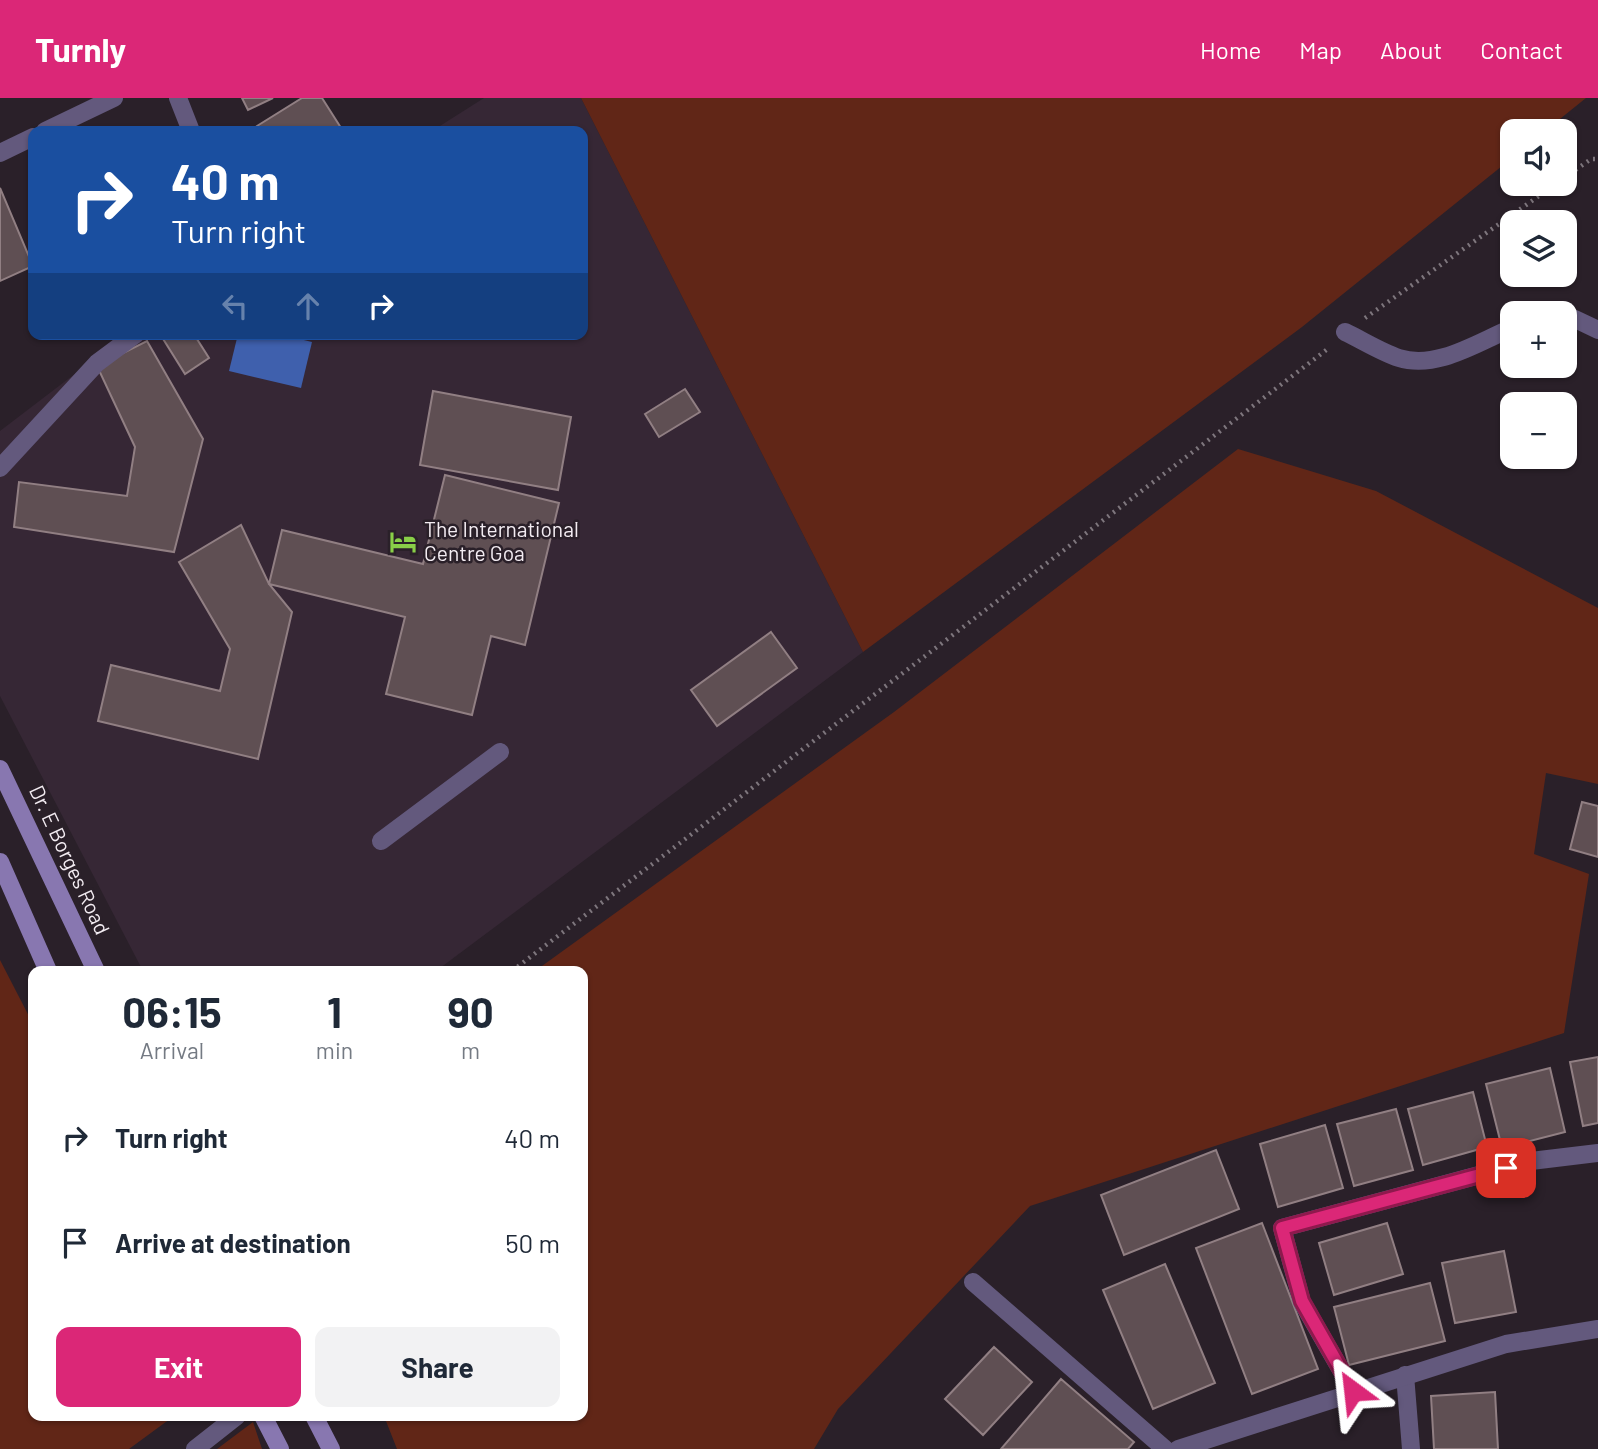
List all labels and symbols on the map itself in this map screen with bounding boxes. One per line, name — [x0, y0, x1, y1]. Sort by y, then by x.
place label: The International Centre Goa — [424, 516, 579, 565]
hotel icon: The International Centre Goa — [388, 527, 418, 557]
street label: Dr. E Borges Road — [25, 781, 116, 938]
pin — [1476, 1138, 1536, 1198]
position arrow — [1316, 1354, 1390, 1428]

